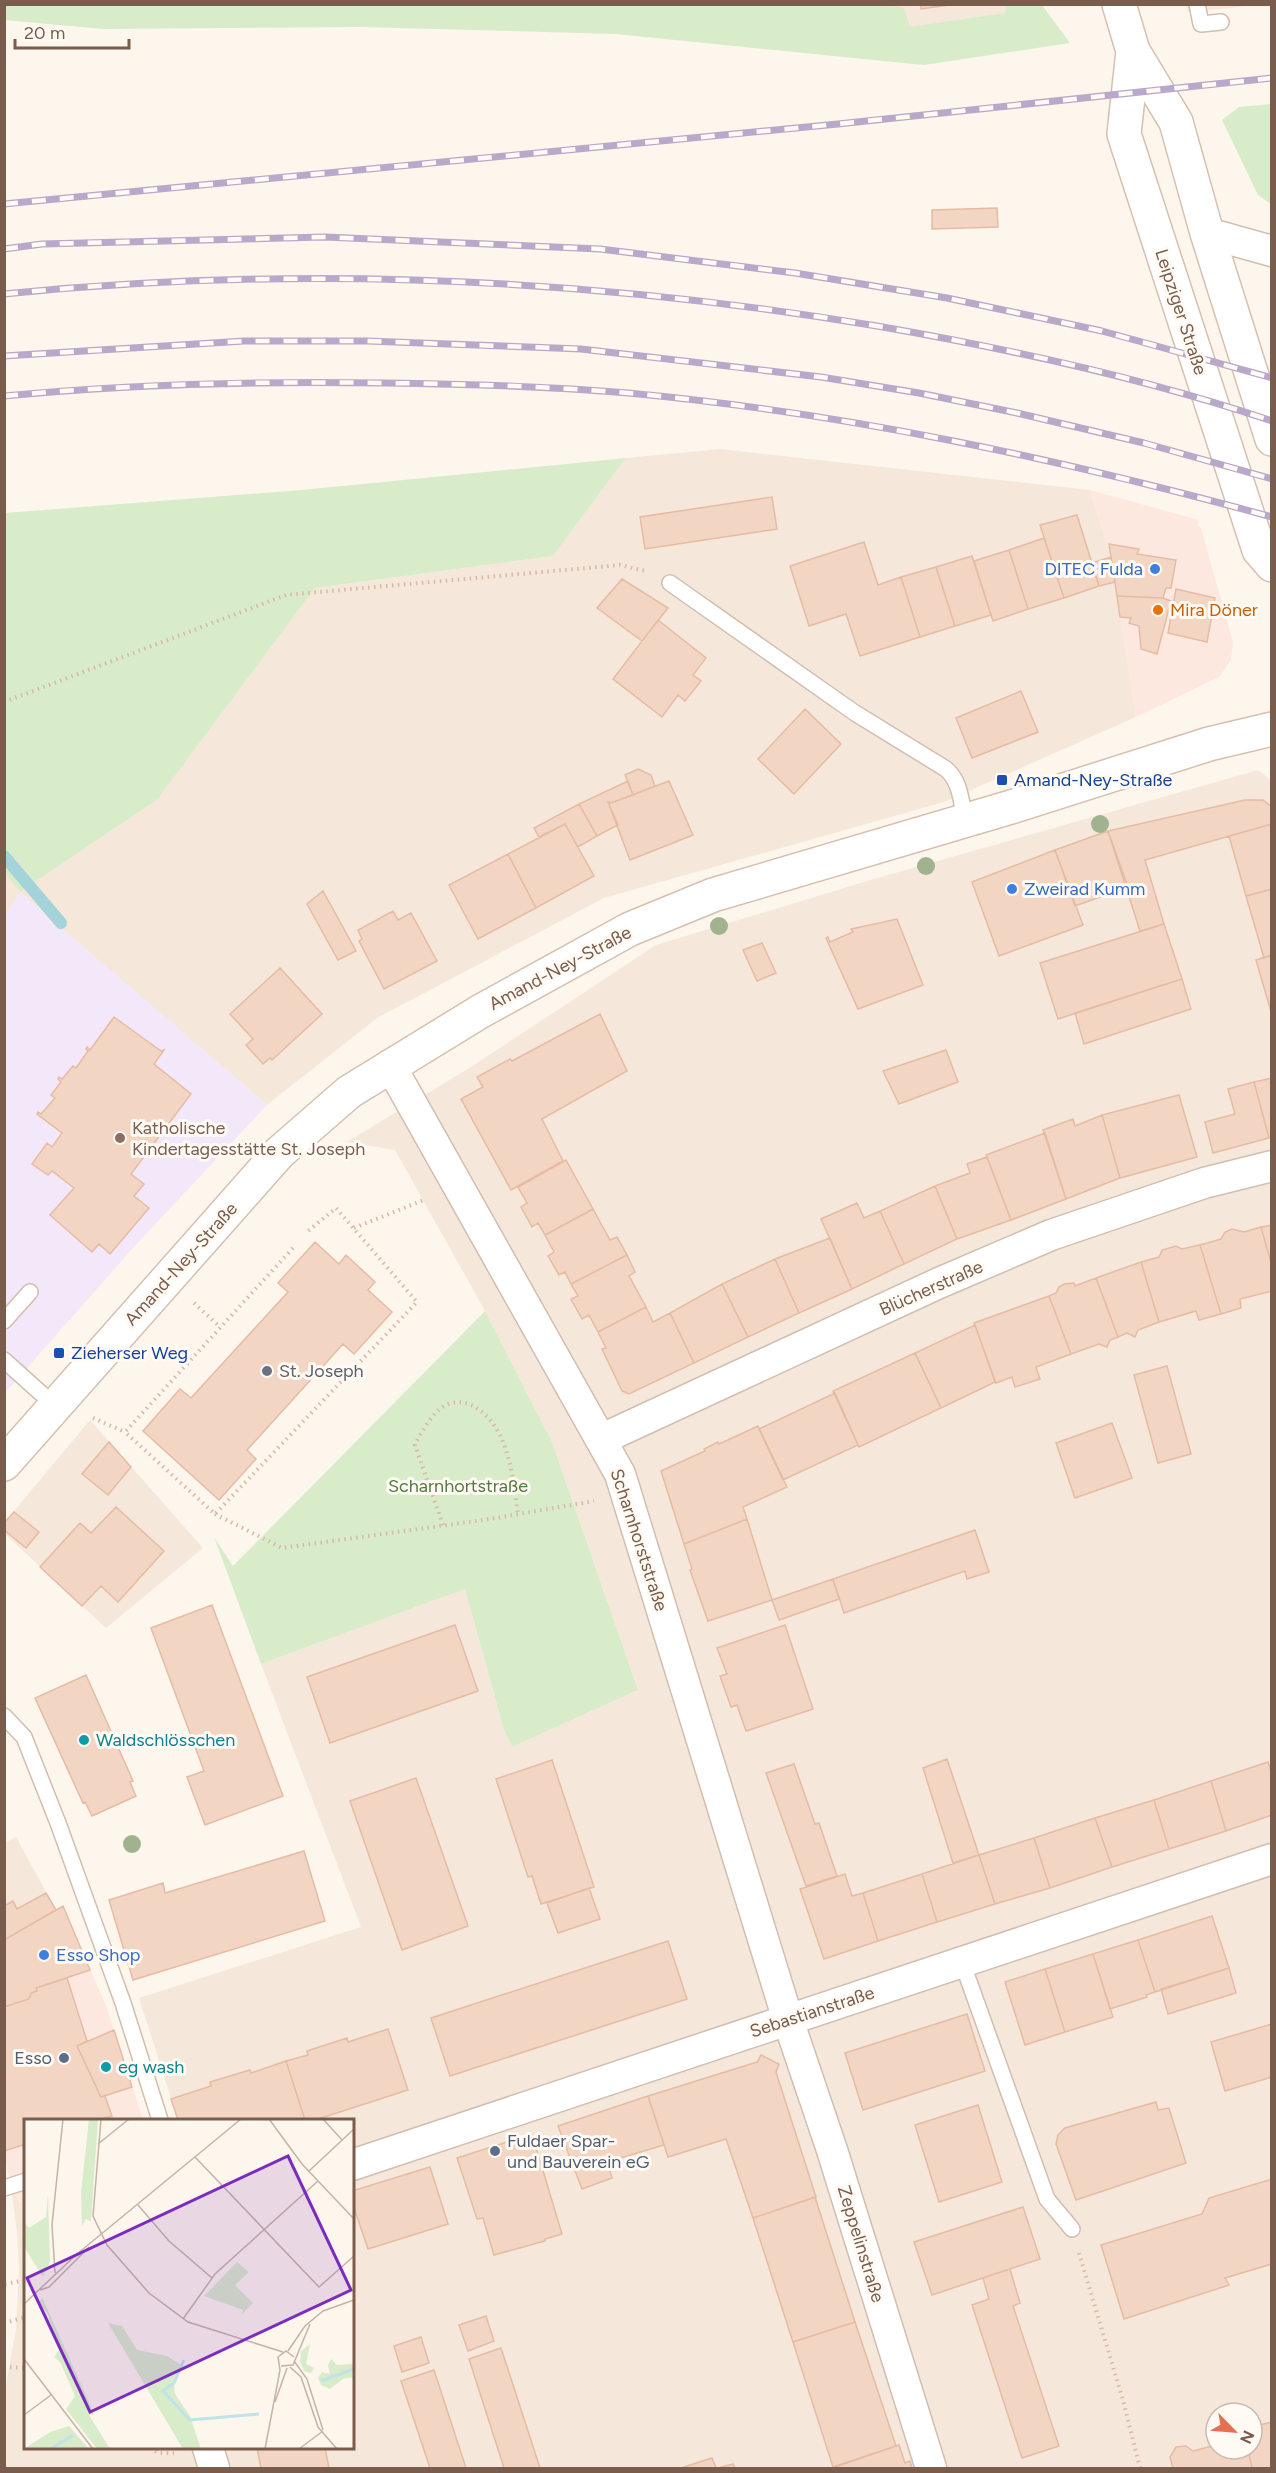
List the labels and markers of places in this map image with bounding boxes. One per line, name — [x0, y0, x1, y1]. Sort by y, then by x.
place label: DITEC Fulda — [1044, 558, 1143, 580]
marker: DITEC Fulda — [1148, 562, 1162, 576]
place label: Mira Döner — [1170, 599, 1258, 621]
marker: Mira Döner — [1151, 603, 1165, 617]
place label: Amand-Ney-Straße — [1014, 769, 1173, 791]
marker: Amand-Ney-Straße — [995, 773, 1009, 787]
place label: Zweirad Kumm — [1024, 878, 1145, 900]
marker: Zweirad Kumm — [1005, 882, 1019, 896]
place label: Katholische Kindertagesstätte St. Joseph — [132, 1117, 365, 1160]
marker: Katholische Kindertagesstätte St. Joseph — [113, 1131, 127, 1145]
place label: Zieherser Weg — [71, 1342, 188, 1364]
marker: Zieherser Weg — [52, 1346, 66, 1360]
place label: St. Joseph — [279, 1360, 364, 1382]
marker: St. Joseph — [260, 1364, 274, 1378]
place label: Waldschlösschen — [96, 1729, 235, 1751]
marker: Waldschlösschen — [77, 1733, 91, 1747]
place label: Esso Shop — [56, 1944, 141, 1966]
marker: Esso Shop — [37, 1948, 51, 1962]
place label: Esso — [14, 2047, 52, 2069]
marker: Esso — [57, 2051, 71, 2065]
place label: eg wash — [118, 2056, 184, 2078]
marker: eg wash — [99, 2060, 113, 2074]
place label: Fuldaer Spar- und Bauverein eG — [507, 2130, 650, 2173]
marker: Fuldaer Spar- und Bauverein eG — [488, 2144, 502, 2158]

